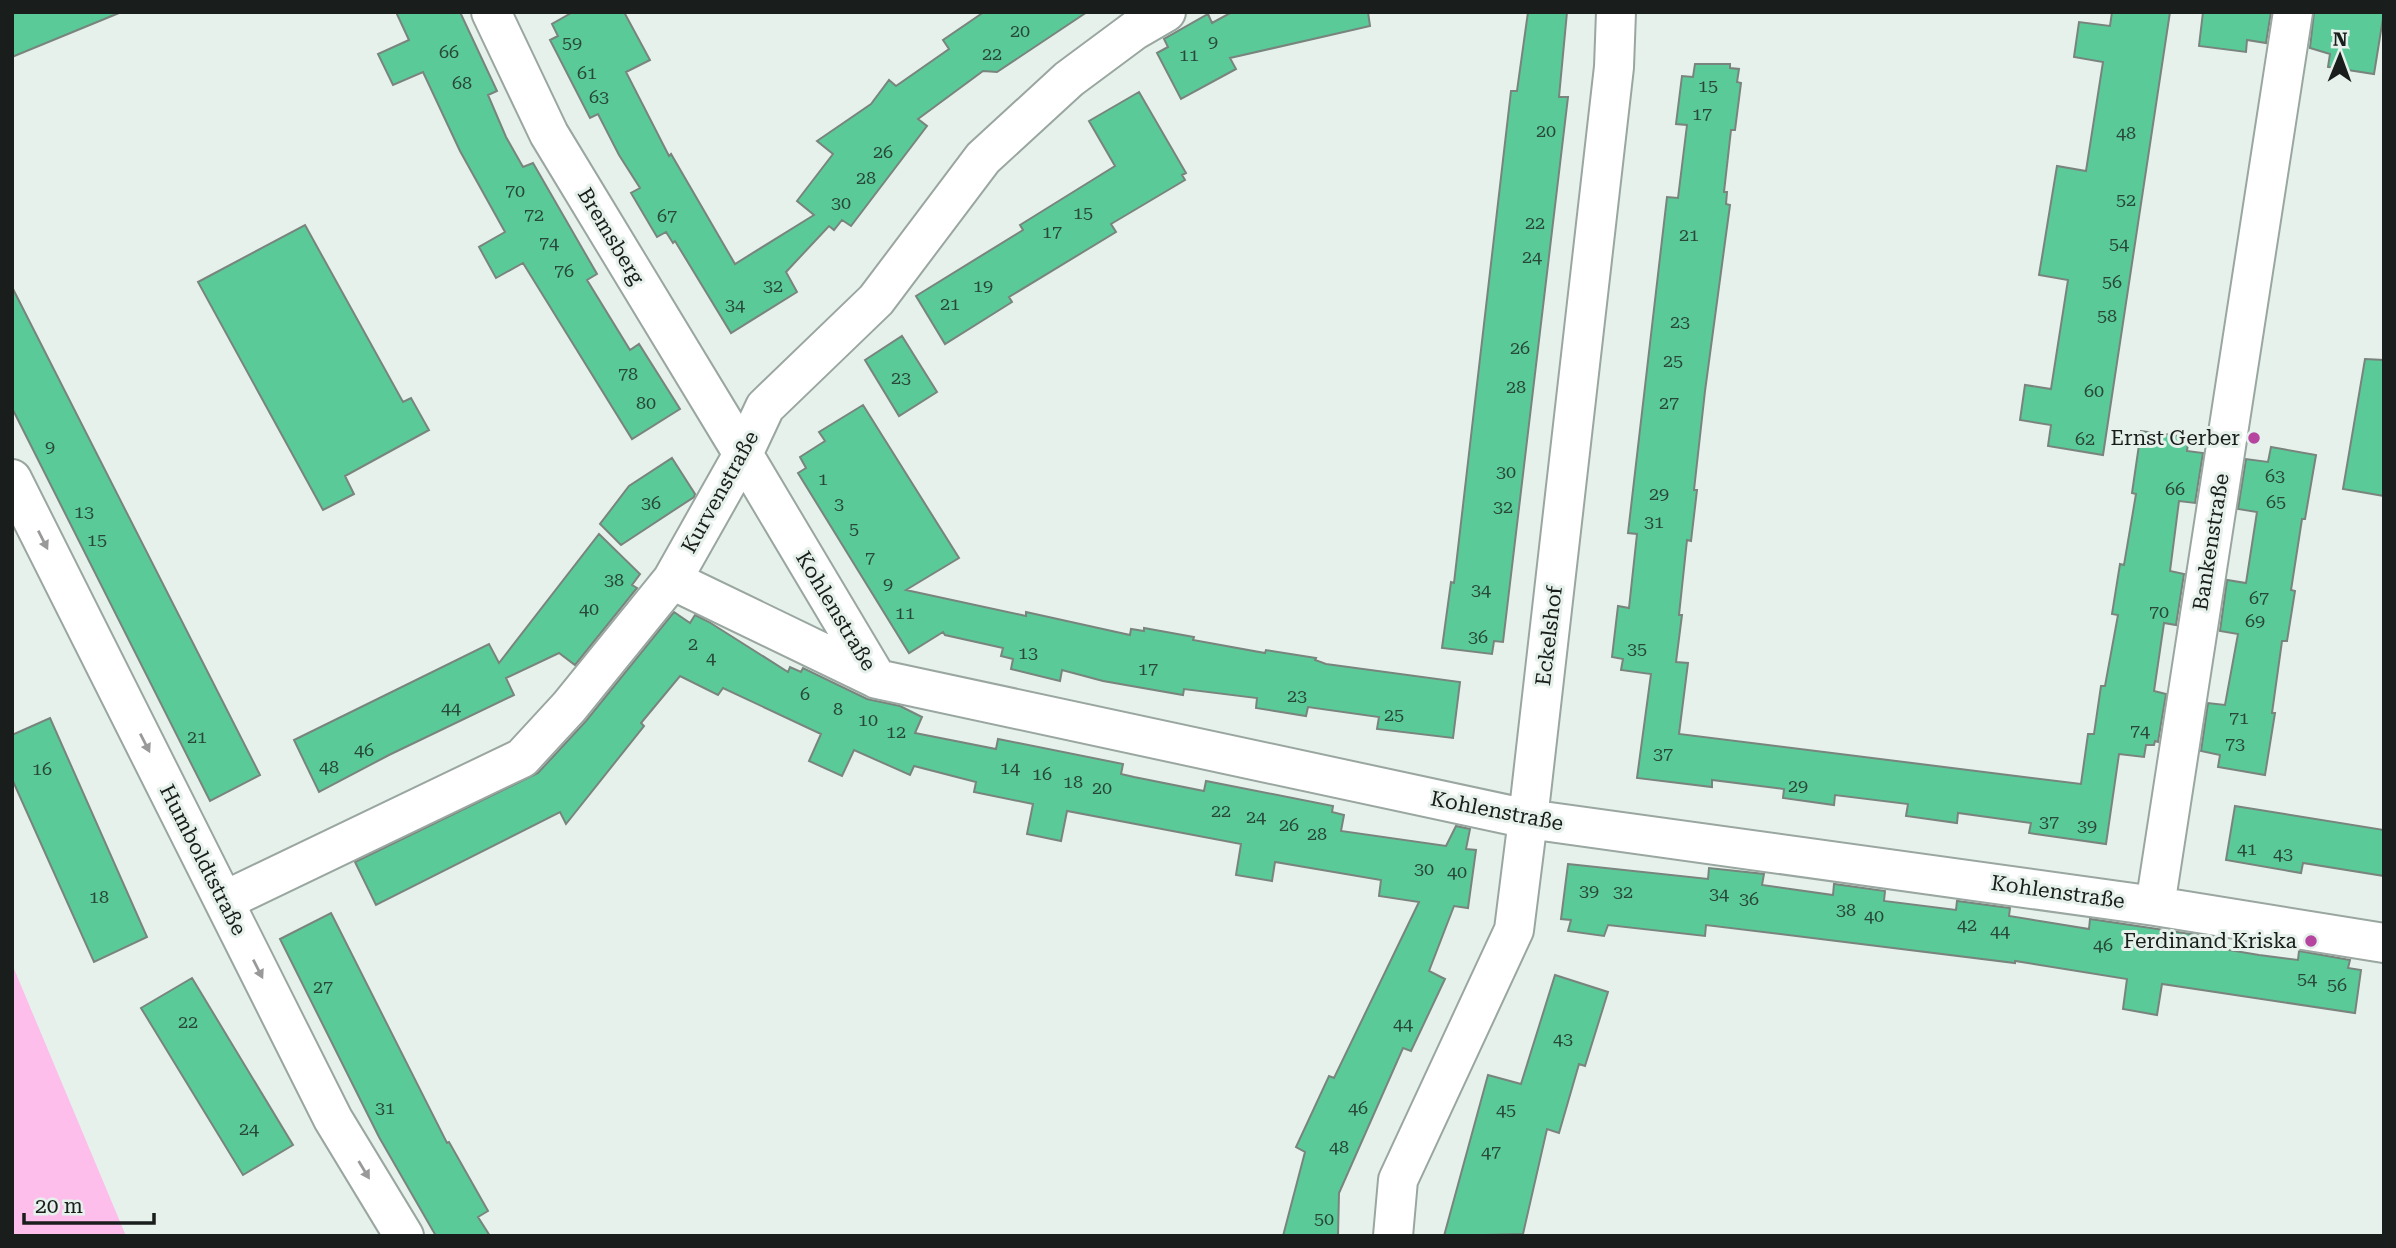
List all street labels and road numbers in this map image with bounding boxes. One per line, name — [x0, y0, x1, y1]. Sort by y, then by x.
street label: Bremsberg — [573, 183, 649, 289]
street label: Kurvenstraße — [677, 427, 763, 557]
street label: Bankenstraße — [2188, 472, 2234, 612]
street label: Kohlenstraße — [791, 547, 881, 675]
street label: Eckelshof — [1531, 584, 1567, 687]
street label: Humboldtstraße — [155, 781, 251, 939]
street label: Kohlenstraße — [1429, 786, 1565, 836]
street label: Kohlenstraße — [1990, 871, 2126, 913]

